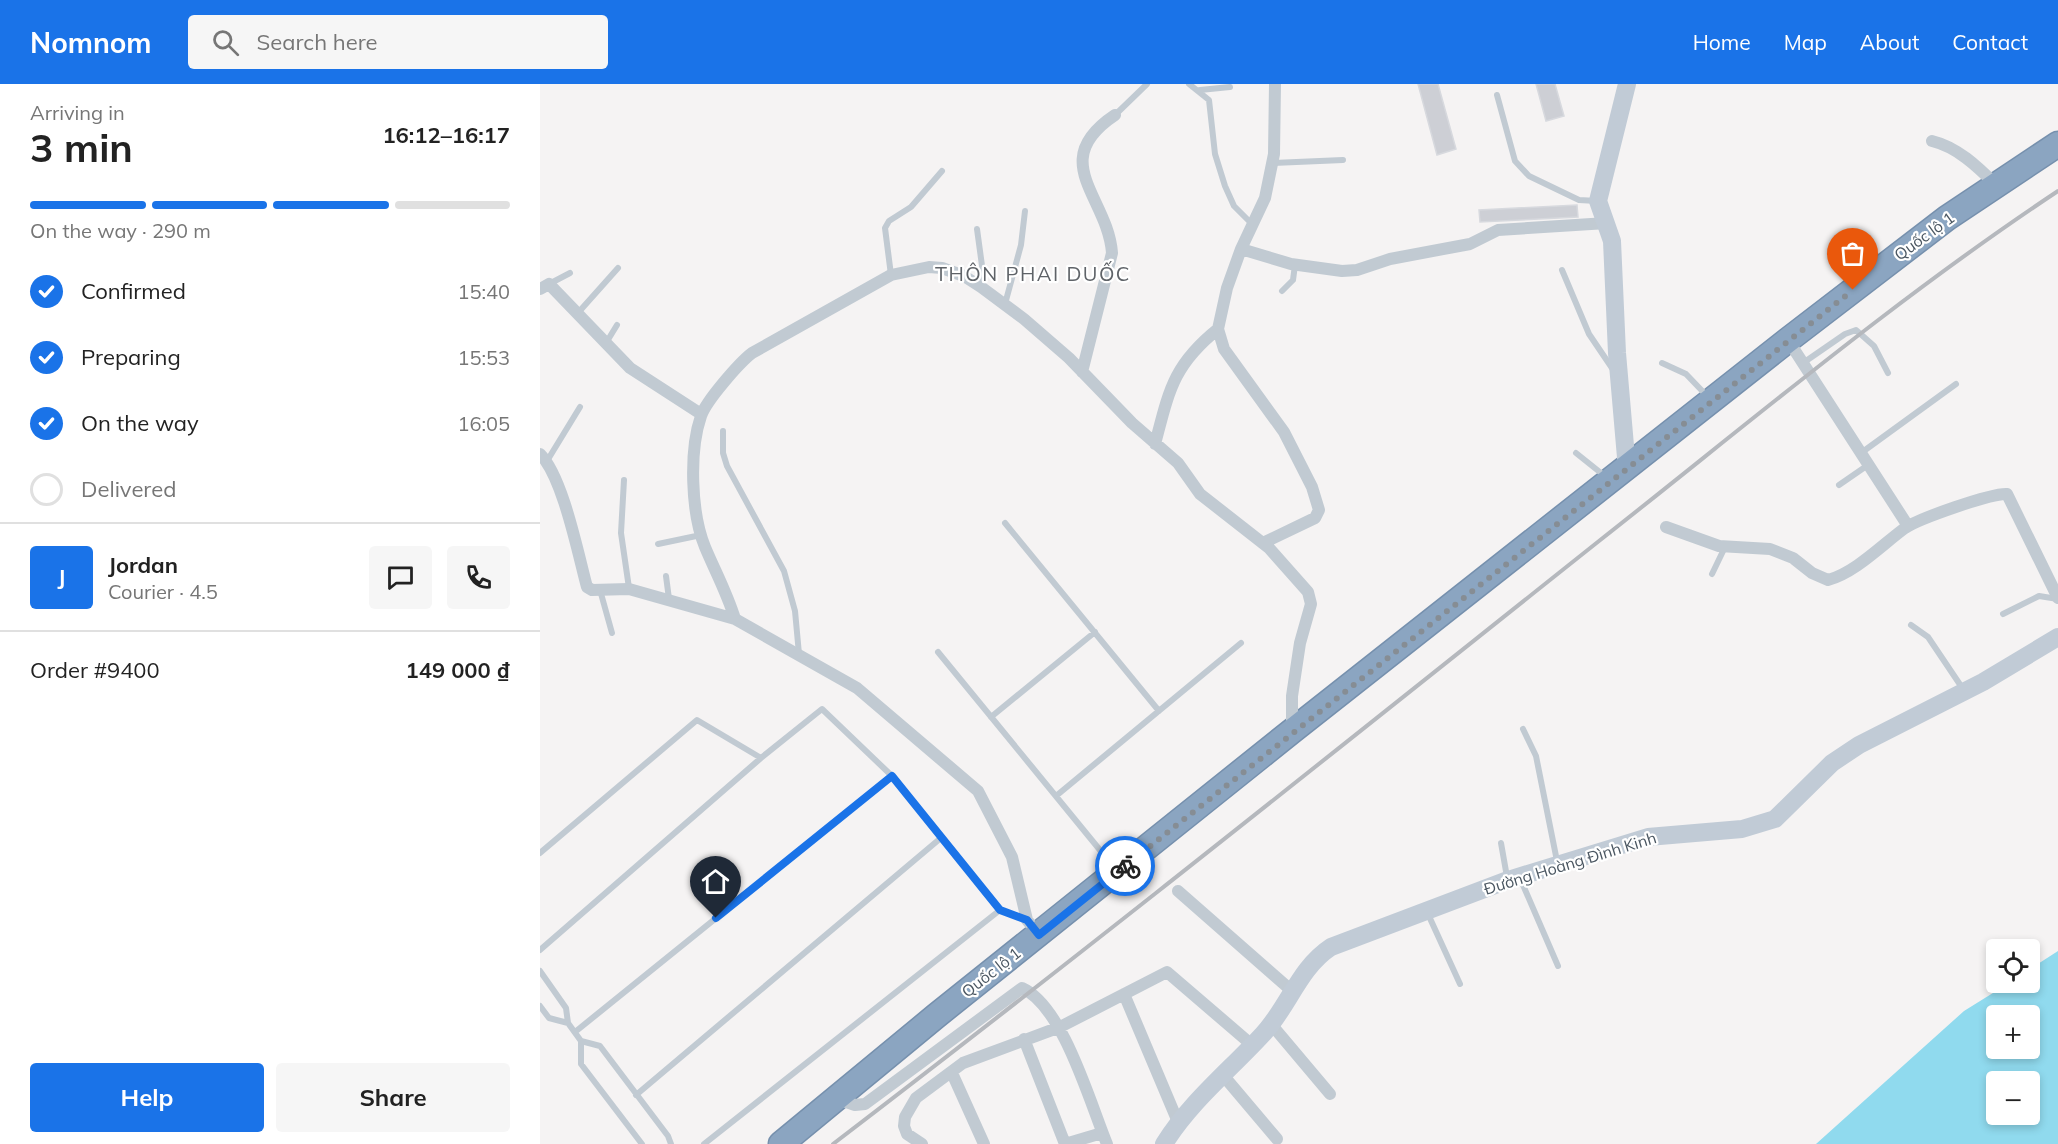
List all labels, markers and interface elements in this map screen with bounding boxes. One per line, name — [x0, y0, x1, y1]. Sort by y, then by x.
search box — [188, 15, 608, 69]
text: Nomnom — [30, 25, 152, 60]
icon: search — [209, 26, 242, 59]
text: Search here — [257, 28, 377, 56]
text: Home — [1693, 29, 1751, 55]
text: Map — [1784, 29, 1827, 55]
text: About — [1860, 29, 1919, 55]
text: Contact — [1952, 29, 2028, 55]
text: Arriving in — [30, 100, 125, 125]
text: 16:12–16:17 — [382, 121, 510, 149]
text: 3 min — [30, 123, 133, 172]
street label: Quốc lộ 1 — [1890, 207, 1958, 265]
text: On the way · 290 m — [30, 218, 211, 243]
pin — [1827, 228, 1878, 290]
icon: bag — [1836, 237, 1869, 270]
district label: THÔN PHAI DUỐC — [935, 261, 1131, 286]
icon: check — [30, 275, 63, 308]
text: Confirmed — [81, 277, 186, 305]
text: 15:40 — [457, 279, 510, 304]
icon: check — [30, 341, 63, 374]
text: Preparing — [81, 343, 181, 371]
text: 15:53 — [457, 345, 510, 370]
icon: check — [30, 407, 63, 440]
text: On the way — [81, 409, 199, 437]
text: 16:05 — [457, 411, 510, 436]
text: Delivered — [81, 475, 176, 503]
button: chat — [369, 546, 432, 609]
button: phone — [447, 546, 510, 609]
text: Jordan — [108, 551, 178, 579]
text: J — [58, 563, 65, 591]
text: Courier · 4.5 — [108, 579, 218, 604]
text: Order #9400 — [30, 656, 160, 684]
text: 149 000 ₫ — [406, 656, 510, 684]
street label: Đường Hoàng Đình Kinh — [1481, 827, 1659, 899]
courier — [1095, 836, 1155, 896]
icon: bike — [1109, 850, 1142, 883]
pin — [690, 856, 741, 918]
icon: home — [699, 865, 732, 898]
map controls — [1986, 939, 2040, 1125]
button: locate — [1986, 939, 2040, 993]
street label: Quốc lộ 1 — [957, 943, 1025, 1001]
button: + — [1986, 1005, 2040, 1059]
button: Help — [30, 1063, 264, 1132]
button: Share — [276, 1063, 510, 1132]
button: − — [1986, 1071, 2040, 1125]

